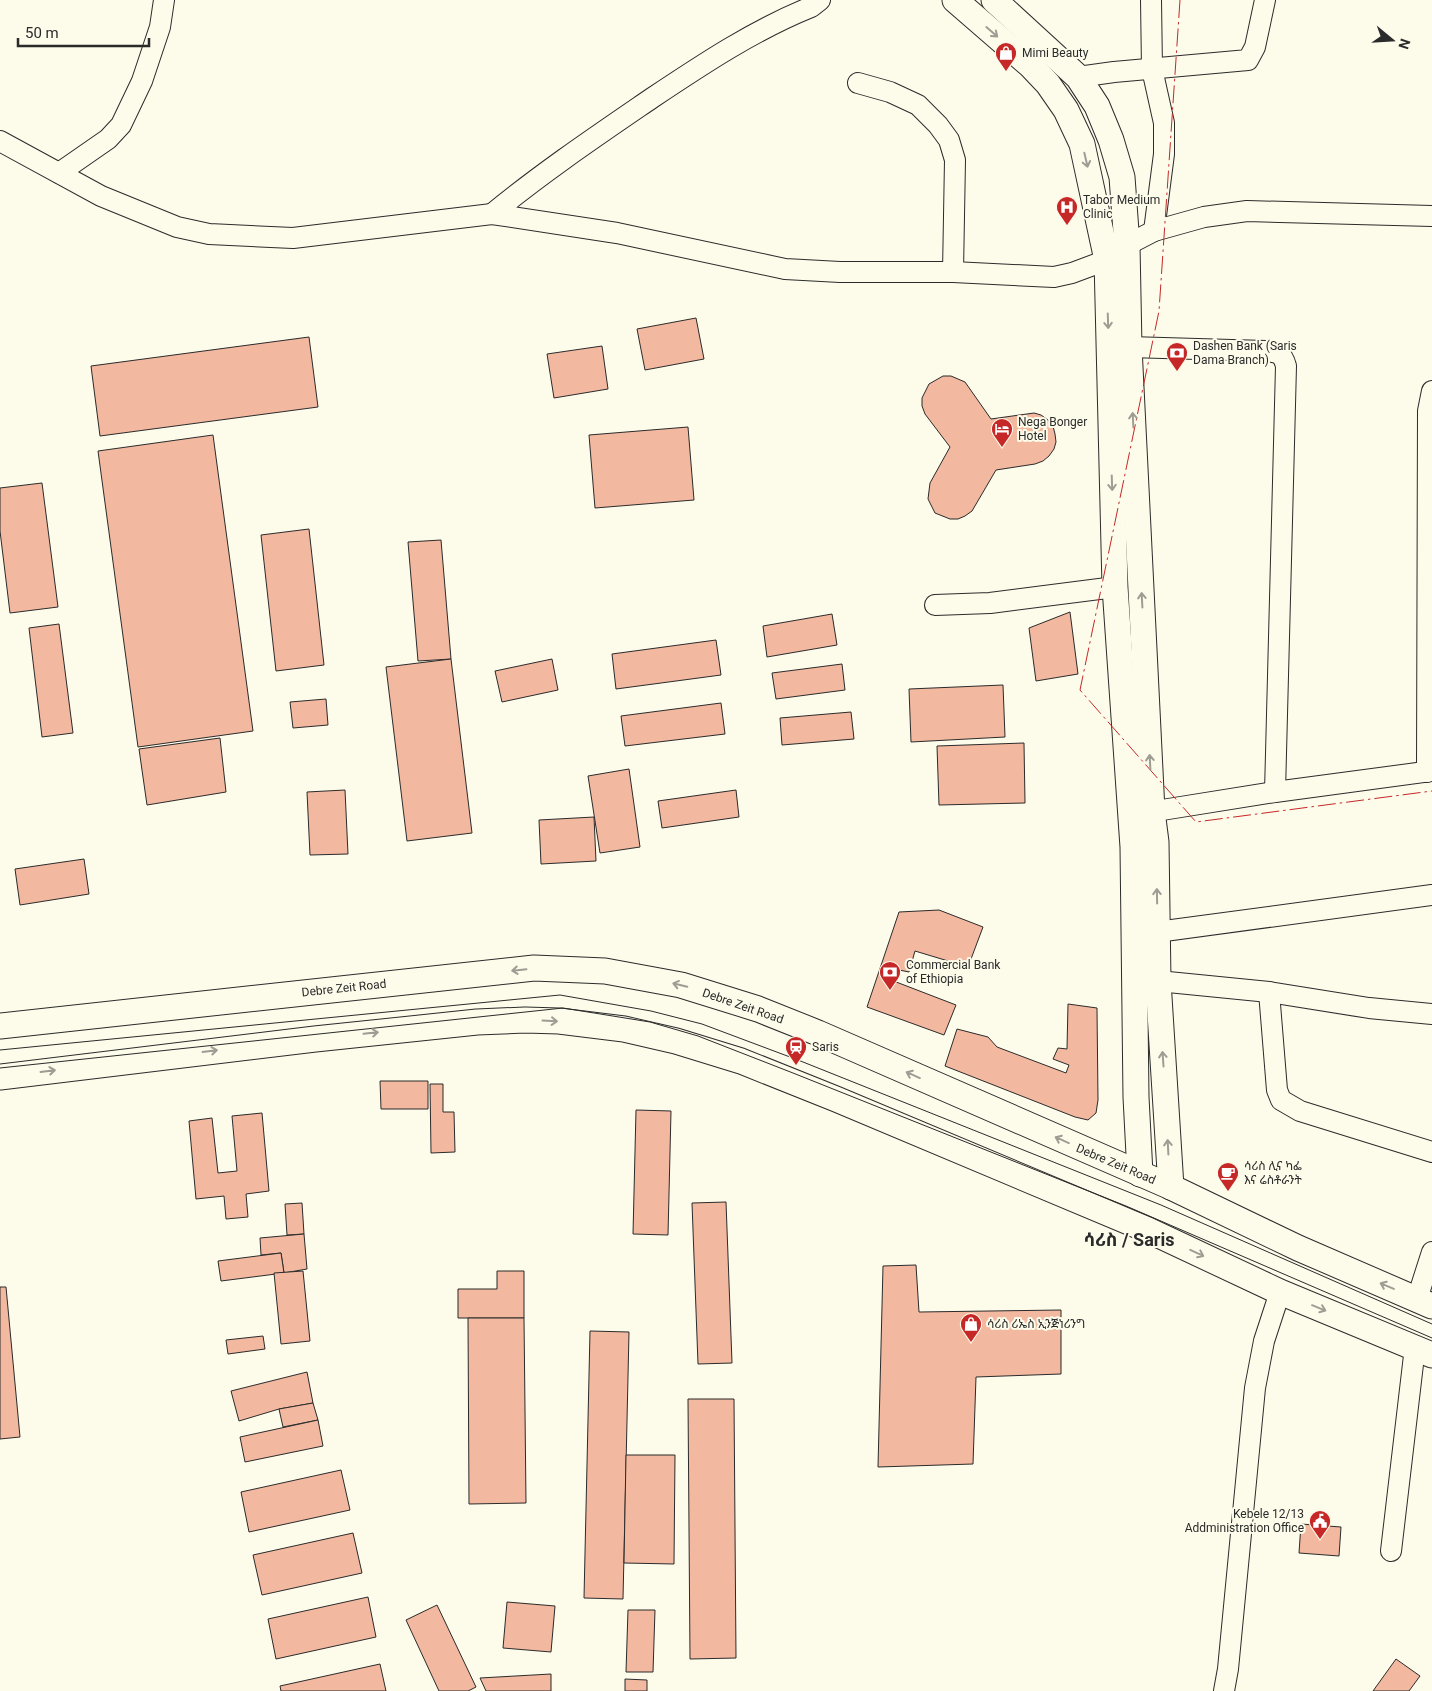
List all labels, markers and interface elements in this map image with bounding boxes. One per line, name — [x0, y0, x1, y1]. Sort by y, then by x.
scale bar — [18, 15, 149, 47]
north arrow — [1367, 15, 1417, 65]
text: 50 m — [25, 24, 59, 42]
one-way arrow — [986, 26, 999, 38]
text: N — [1395, 37, 1414, 51]
shop icon: Mimi Beauty — [994, 41, 1018, 72]
place label: Mimi Beauty — [1022, 46, 1089, 60]
one-way arrow — [1082, 152, 1091, 168]
place label: Tabor Medium Clinic — [1083, 193, 1160, 221]
hospital icon: Tabor Medium Clinic — [1055, 195, 1079, 226]
one-way arrow — [1104, 312, 1113, 328]
place label: Dashen Bank (Saris Dama Branch) — [1193, 339, 1297, 367]
bank icon: Dashen Bank (Saris Dama Branch) — [1165, 341, 1189, 372]
one-way arrow — [1128, 413, 1138, 429]
place label: Nega Bonger Hotel — [1018, 415, 1087, 443]
hotel icon: Nega Bonger Hotel — [990, 417, 1014, 448]
one-way arrow — [1107, 474, 1117, 491]
one-way arrow — [1137, 592, 1146, 608]
one-way arrow — [1145, 755, 1154, 771]
one-way arrow — [1152, 889, 1162, 905]
place label: Commercial Bank of Ethiopia — [906, 958, 1001, 986]
bank icon: Commercial Bank of Ethiopia — [878, 960, 902, 991]
one-way arrow — [511, 965, 527, 975]
street label: Debre Zeit Road — [301, 977, 387, 999]
one-way arrow — [672, 980, 688, 989]
street label: Debre Zeit Road — [701, 986, 785, 1026]
one-way arrow — [542, 1017, 558, 1026]
one-way arrow — [363, 1028, 379, 1038]
station icon: Saris — [784, 1035, 808, 1066]
place label: Saris — [812, 1040, 839, 1054]
one-way arrow — [201, 1046, 217, 1056]
one-way arrow — [1158, 1051, 1168, 1067]
one-way arrow — [40, 1066, 56, 1076]
one-way arrow — [906, 1069, 921, 1079]
one-way arrow — [1055, 1135, 1070, 1145]
one-way arrow — [1164, 1139, 1173, 1155]
street label: Debre Zeit Road — [1074, 1141, 1158, 1187]
place label: ሳሪስ ሊና ካፌ እና ሬስቶራንት — [1244, 1159, 1302, 1187]
cafe icon: ሳሪስ ሊና ካፌ እና ሬስቶራንት — [1216, 1161, 1240, 1192]
district label: ሳሪስ / Saris — [1084, 1229, 1174, 1250]
one-way arrow — [1189, 1249, 1204, 1258]
one-way arrow — [1380, 1281, 1395, 1291]
one-way arrow — [1311, 1304, 1326, 1313]
shop icon: ሳሪስ ሪኤስ ኢንጅነሪንግ — [959, 1312, 983, 1343]
place label: ሳሪስ ሪኤስ ኢንጅነሪንግ — [987, 1317, 1085, 1331]
place label: Kebele 12/13 Addministration Office — [1185, 1507, 1304, 1535]
public building icon: Kebele 12/13 Addministration Office — [1308, 1509, 1332, 1540]

